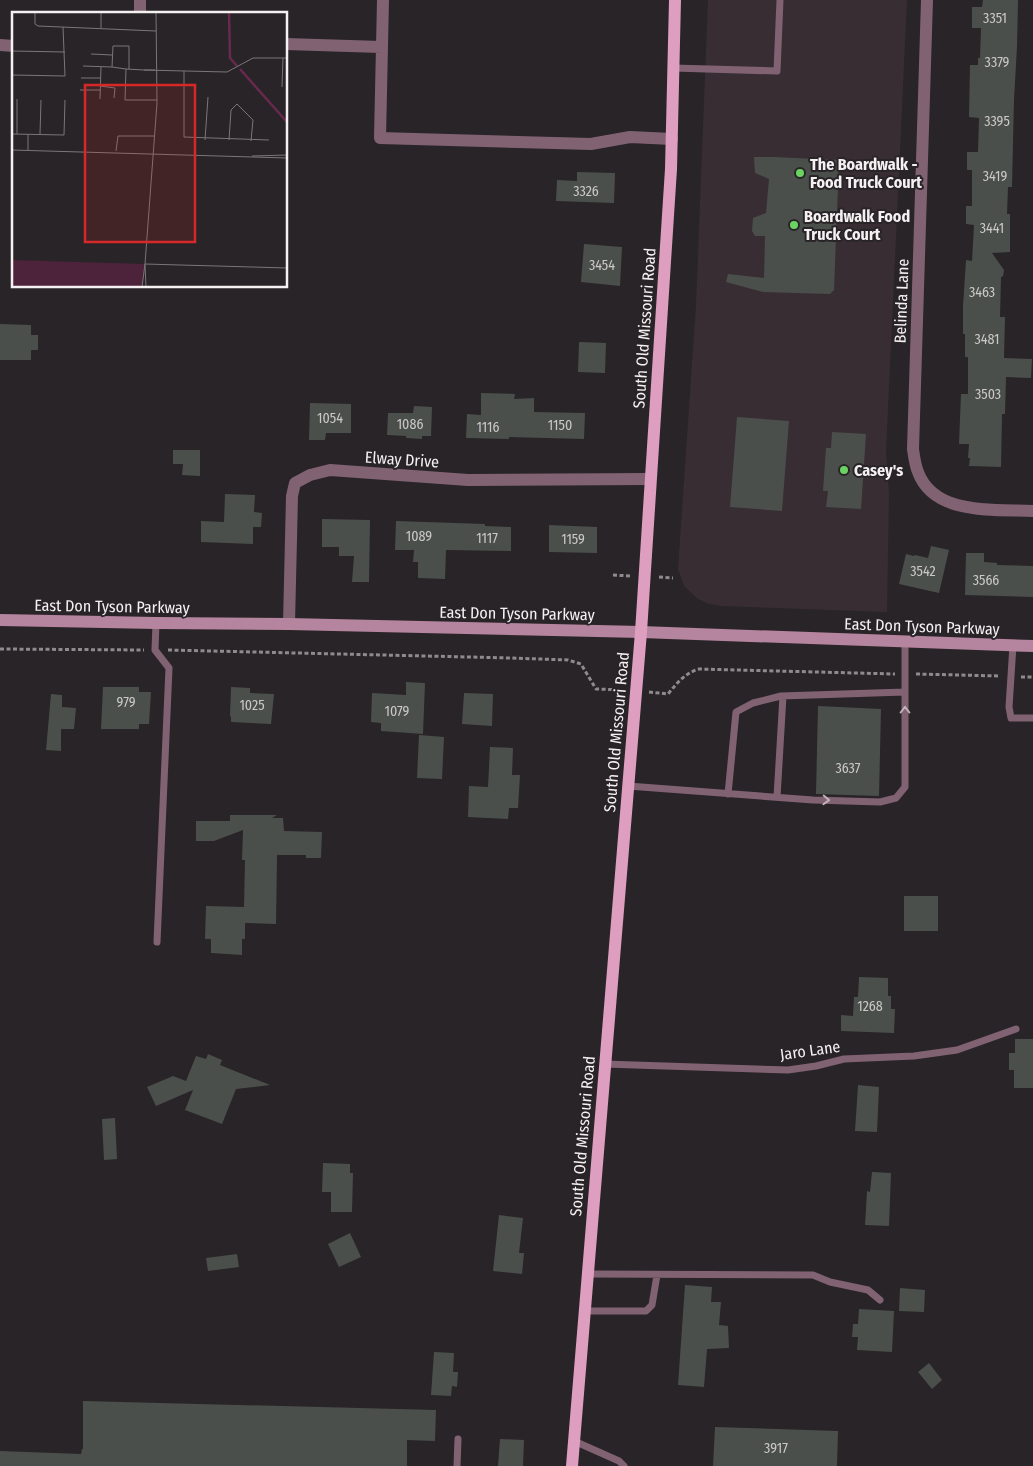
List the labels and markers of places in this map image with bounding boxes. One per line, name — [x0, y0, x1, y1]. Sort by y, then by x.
place label: The Boardwalk - Food Truck Court — [810, 155, 922, 192]
marker: The Boardwalk - Food Truck Court — [794, 167, 806, 179]
place label: Boardwalk Food Truck Court — [804, 207, 910, 244]
marker: Boardwalk Food Truck Court — [788, 219, 800, 231]
place label: Casey's — [854, 461, 903, 480]
marker: Casey's — [838, 464, 850, 476]

